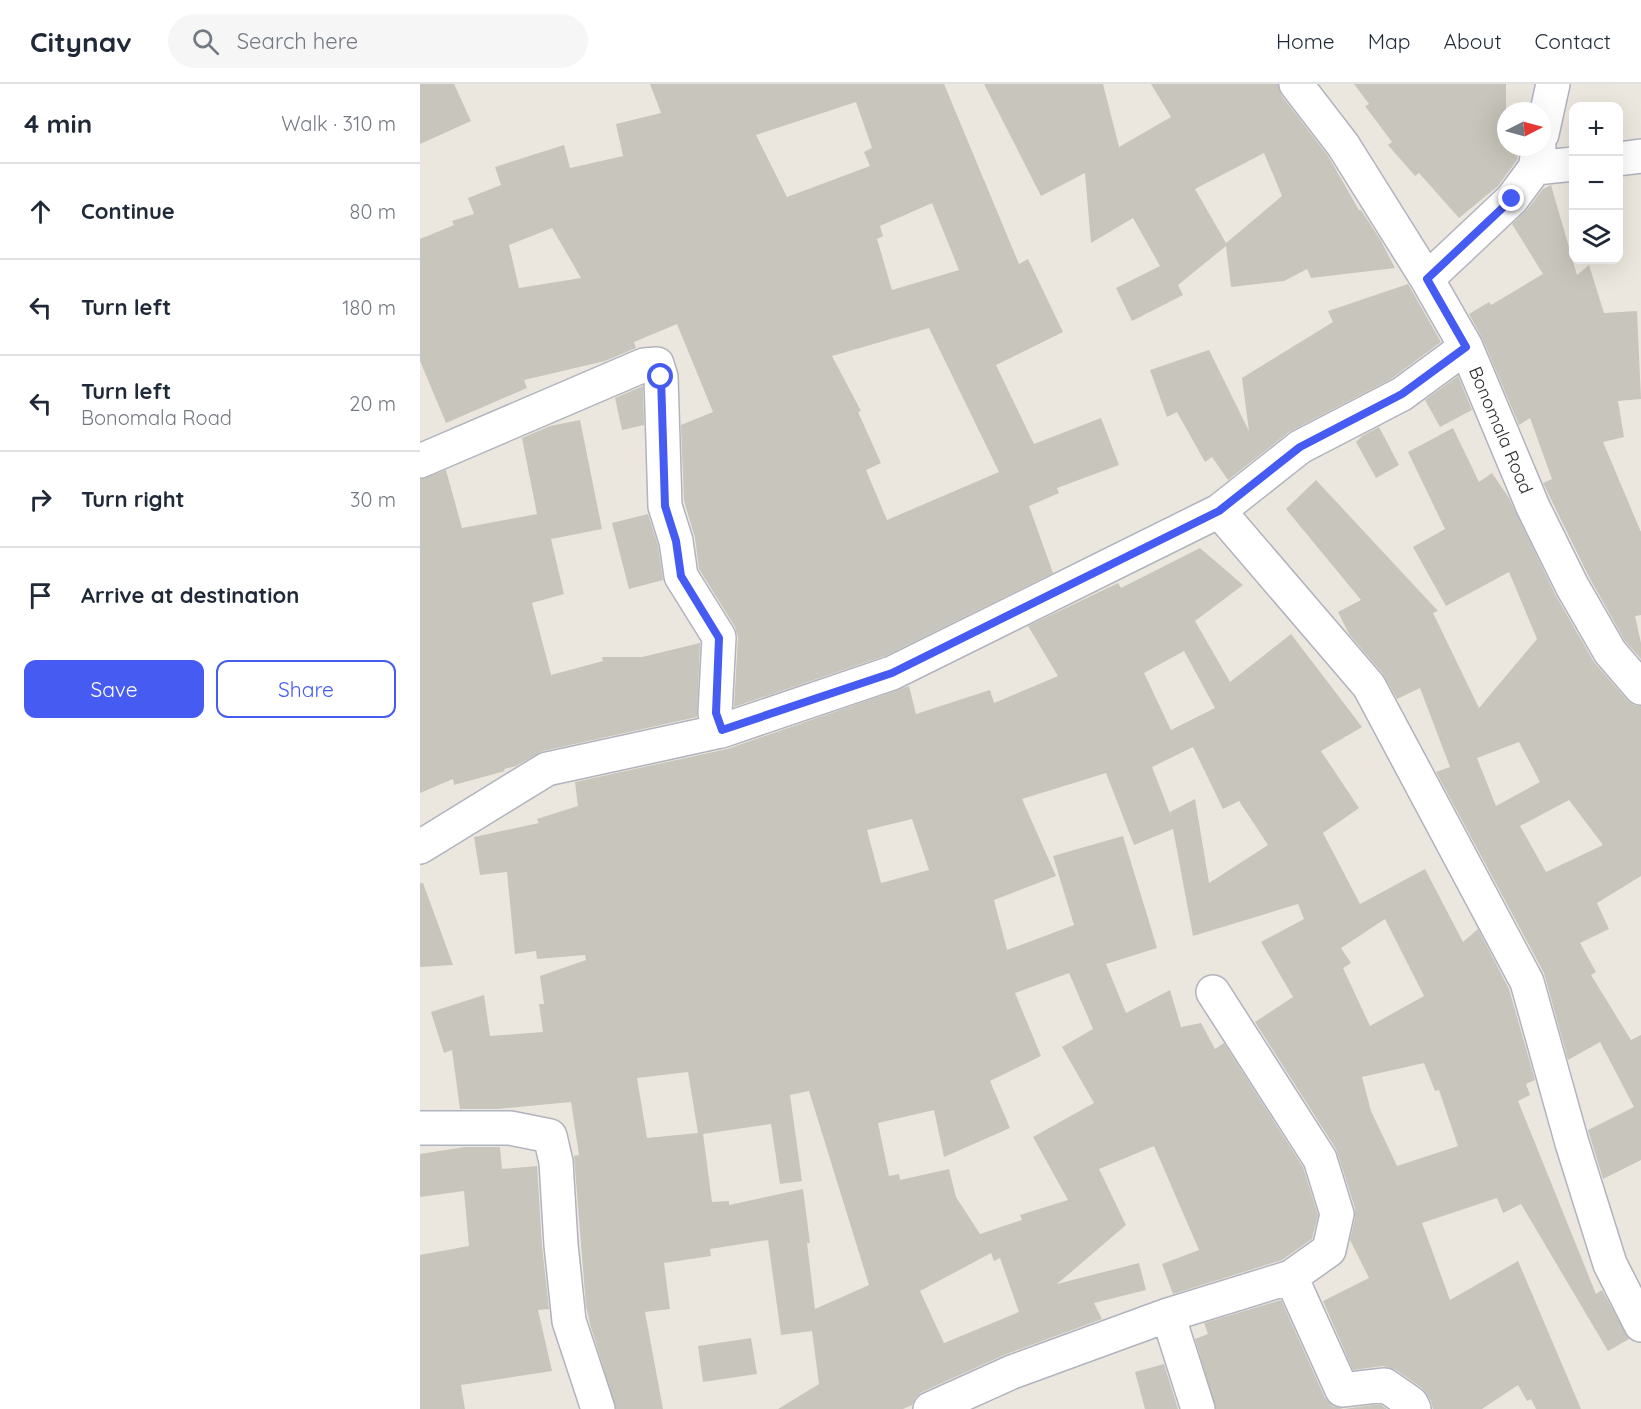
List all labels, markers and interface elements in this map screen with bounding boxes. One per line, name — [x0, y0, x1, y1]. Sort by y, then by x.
search box — [168, 14, 588, 68]
text: Citynav — [30, 24, 132, 59]
icon: search — [189, 25, 222, 58]
text: Search here — [237, 27, 358, 55]
text: Home — [1276, 28, 1335, 54]
text: Map — [1368, 28, 1411, 54]
text: About — [1444, 28, 1502, 54]
text: Contact — [1535, 28, 1611, 54]
north arrow — [1497, 102, 1551, 156]
map controls — [1569, 102, 1623, 264]
button: + — [1569, 102, 1623, 156]
text: 4 min — [24, 107, 92, 140]
text: Walk · 310 m — [281, 111, 396, 136]
button: − — [1569, 156, 1623, 210]
route end — [1498, 185, 1524, 211]
icon: ahead — [24, 195, 57, 228]
text: Continue — [81, 197, 175, 225]
text: 80 m — [350, 199, 396, 224]
button: layers — [1569, 210, 1623, 264]
icon: left — [24, 291, 57, 324]
text: Turn left — [81, 293, 171, 321]
text: 180 m — [342, 295, 396, 320]
route start — [647, 363, 673, 389]
street label: Bonomala Road — [1464, 363, 1538, 497]
text: Turn left — [81, 377, 171, 405]
icon: left — [24, 387, 57, 420]
text: 20 m — [349, 391, 396, 416]
text: Bonomala Road — [81, 405, 232, 430]
icon: right — [24, 483, 57, 516]
text: Turn right — [81, 485, 185, 513]
text: 30 m — [350, 487, 396, 512]
icon: arrive — [24, 579, 57, 612]
text: Arrive at destination — [81, 581, 299, 609]
button: Save — [24, 660, 204, 718]
button: Share — [216, 660, 396, 718]

